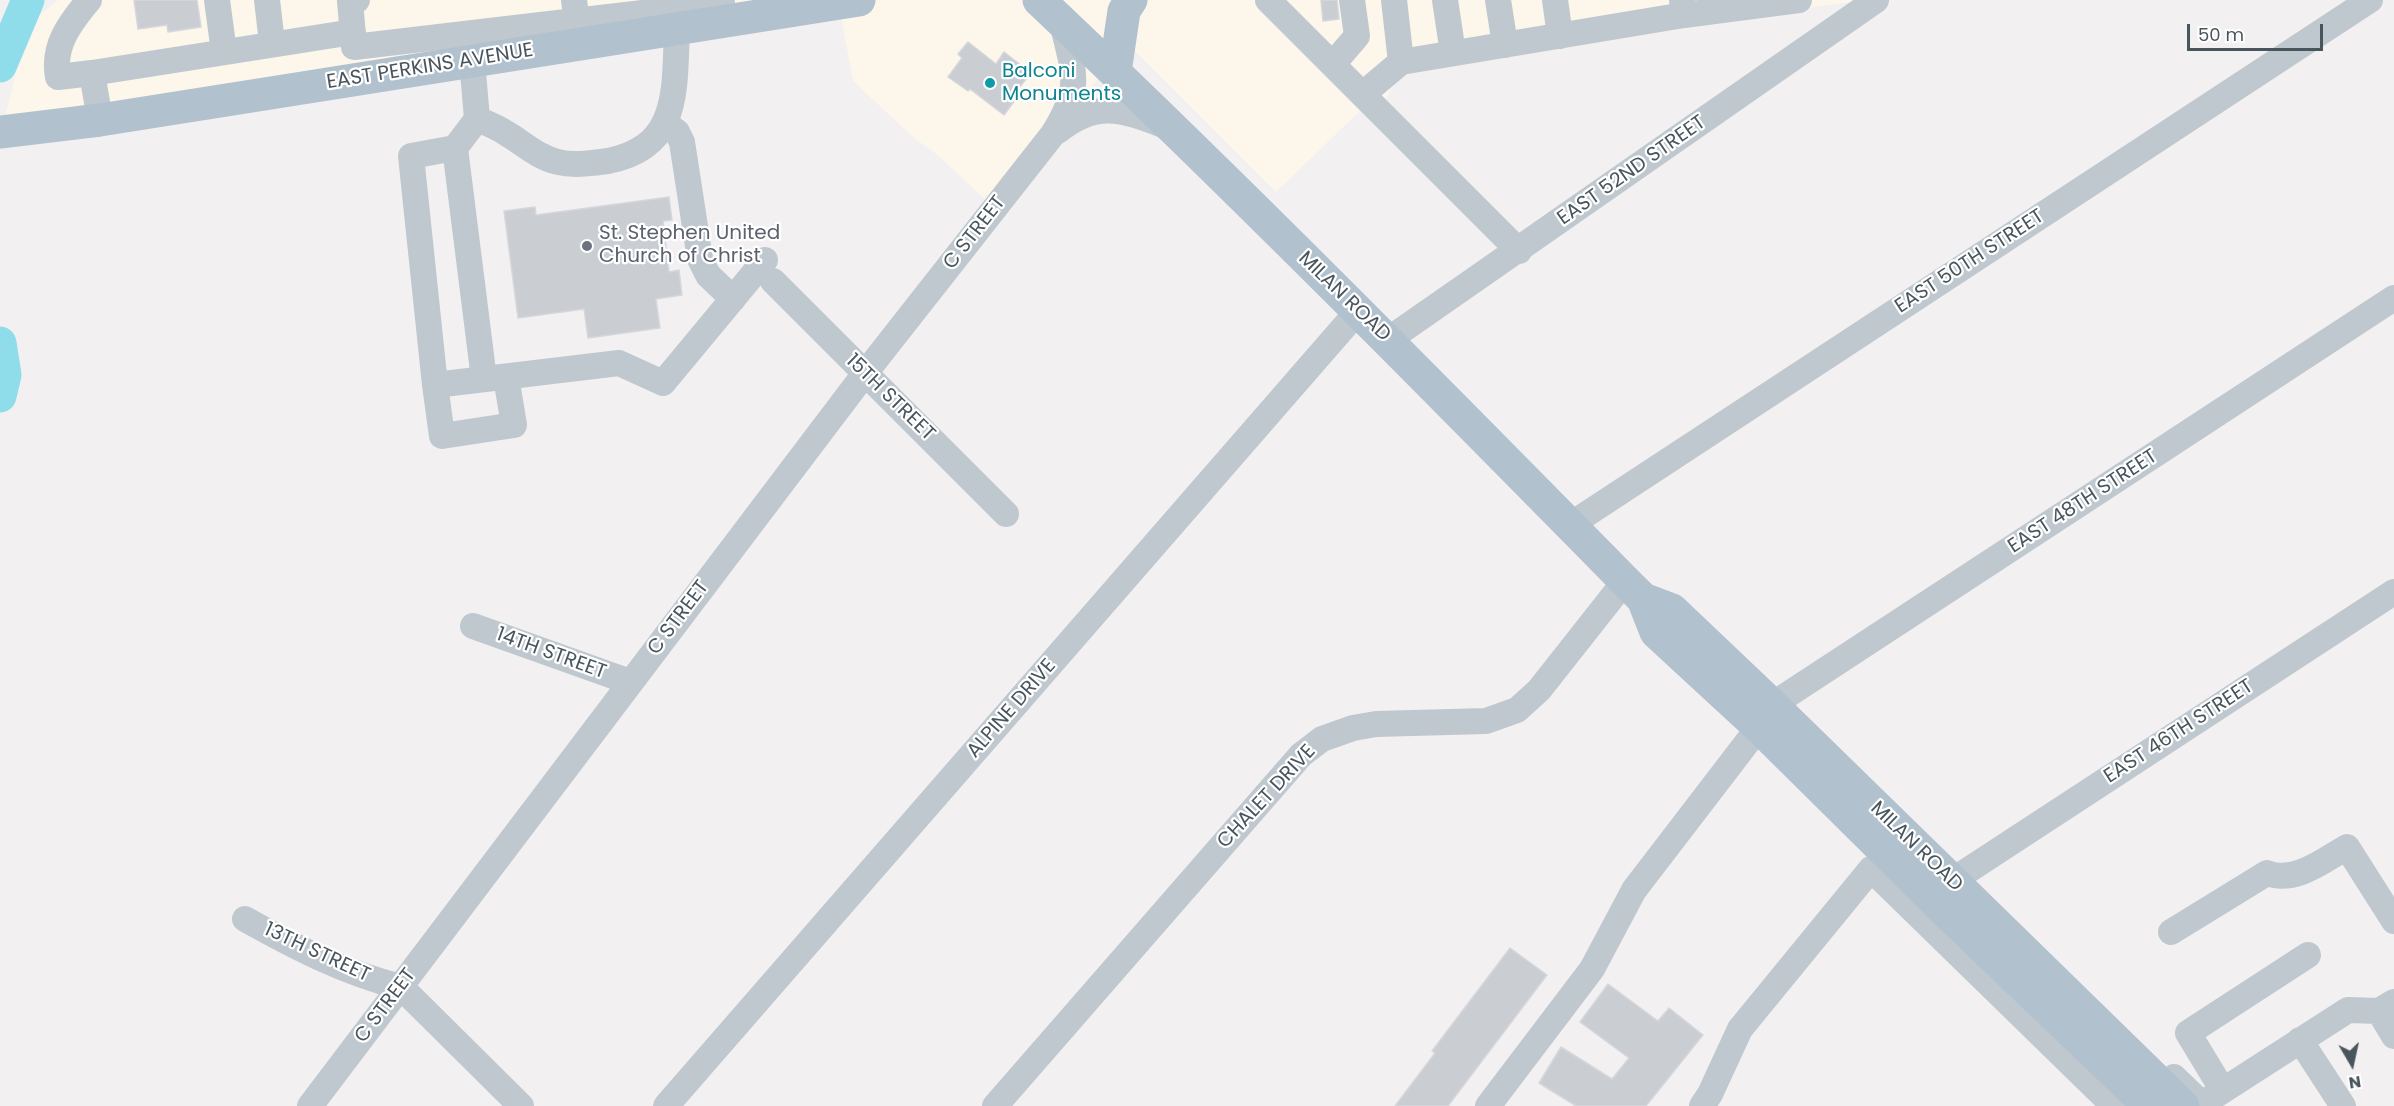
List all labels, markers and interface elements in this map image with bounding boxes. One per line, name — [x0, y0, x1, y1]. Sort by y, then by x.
scale bar — [2190, 12, 2326, 50]
text: 50 m — [2198, 22, 2244, 47]
street label: EAST PERKINS AVENUE — [325, 39, 535, 95]
place label: Balconi Monuments — [1002, 60, 1121, 107]
marker: Balconi Monuments — [983, 76, 997, 90]
street label: EAST 52ND STREET — [1553, 111, 1711, 231]
street label: C STREET — [939, 191, 1011, 275]
street label: EAST 50TH STREET — [1891, 205, 2049, 319]
place label: St. Stephen United Church of Christ — [599, 222, 780, 269]
marker: St. Stephen United Church of Christ — [580, 239, 594, 253]
street label: MILAN ROAD — [1293, 247, 1395, 347]
street label: 15TH STREET — [840, 349, 940, 447]
street label: EAST 48TH STREET — [2004, 445, 2162, 559]
street label: C STREET — [643, 576, 715, 660]
street label: 14TH STREET — [493, 623, 609, 685]
street label: ALPINE DRIVE — [963, 655, 1061, 763]
street label: EAST 46TH STREET — [2100, 675, 2258, 789]
street label: CHALET DRIVE — [1213, 740, 1321, 854]
street label: MILAN ROAD — [1865, 797, 1967, 897]
street label: 13TH STREET — [260, 918, 374, 988]
street label: C STREET — [350, 964, 422, 1048]
north arrow — [2322, 1034, 2382, 1094]
text: N — [2347, 1070, 2363, 1095]

